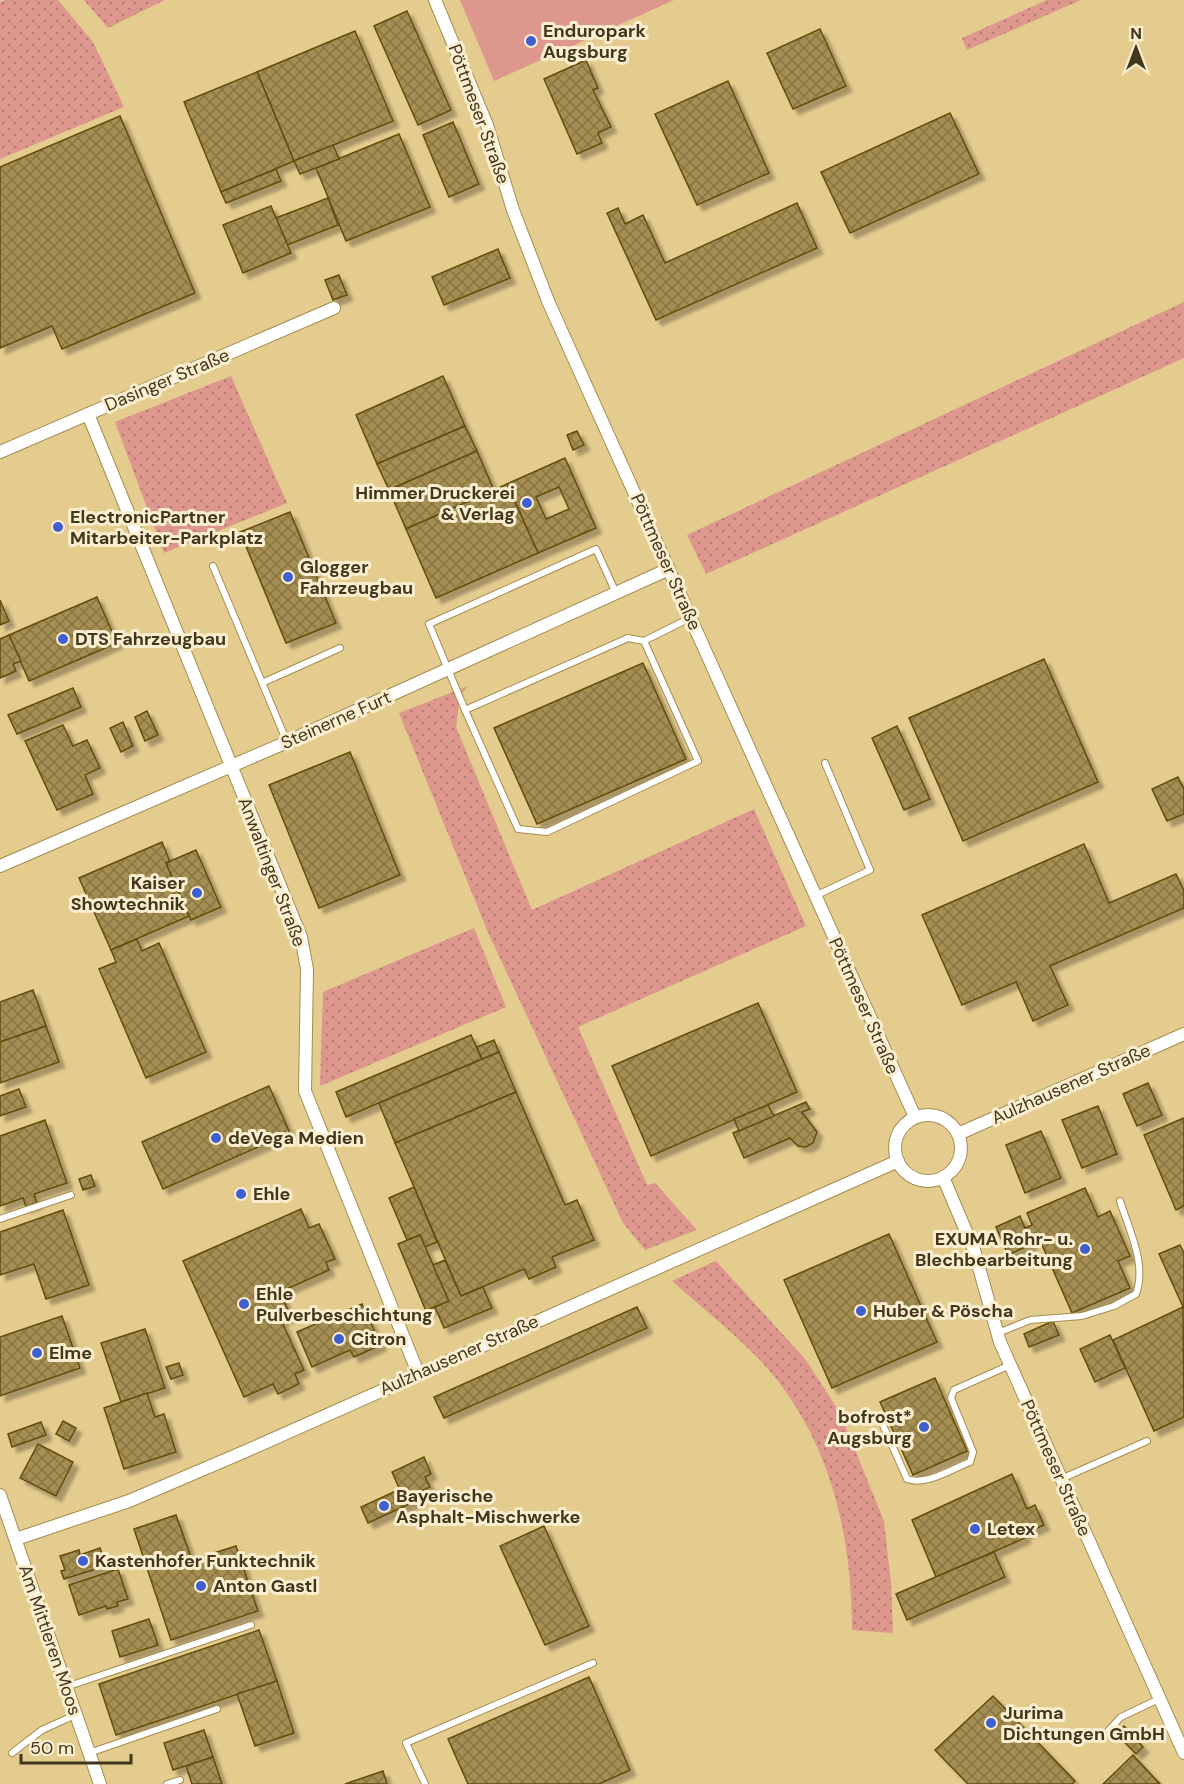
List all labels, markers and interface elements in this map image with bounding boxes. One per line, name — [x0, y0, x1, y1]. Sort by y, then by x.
north arrow — [1106, 18, 1166, 78]
place label: Enduropark Augsburg — [543, 19, 646, 64]
text: N — [1130, 23, 1142, 44]
marker: Enduropark Augsburg — [524, 34, 538, 48]
street label: Pöttmeser Straße — [443, 41, 515, 187]
street label: Dasinger Straße — [101, 343, 233, 417]
place label: Himmer Druckerei & Verlag — [355, 481, 515, 526]
street label: Pöttmeser Straße — [625, 490, 707, 634]
marker: Himmer Druckerei & Verlag — [520, 496, 534, 510]
place label: ElectronicPartner Mitarbeiter-Parkplatz — [70, 505, 263, 550]
marker: ElectronicPartner Mitarbeiter-Parkplatz — [51, 520, 65, 534]
place label: Glogger Fahrzeugbau — [300, 555, 413, 600]
marker: Glogger Fahrzeugbau — [281, 570, 295, 584]
place label: DTS Fahrzeugbau — [75, 627, 226, 651]
marker: DTS Fahrzeugbau — [56, 632, 70, 646]
street label: Steinerne Furt — [277, 685, 395, 755]
street label: Anwaltinger Straße — [232, 794, 312, 950]
place label: Kaiser Showtechnik — [71, 871, 186, 916]
marker: Kaiser Showtechnik — [190, 886, 204, 900]
street label: Pöttmeser Straße — [823, 934, 905, 1078]
street label: Aulzhausener Straße — [988, 1038, 1154, 1130]
place label: deVega Medien — [228, 1126, 364, 1150]
marker: deVega Medien — [209, 1131, 223, 1145]
place label: Ehle — [253, 1182, 290, 1206]
marker: Ehle — [234, 1187, 248, 1201]
place label: EXUMA Rohr- u. Blechbearbeitung — [915, 1227, 1073, 1272]
marker: EXUMA Rohr- u. Blechbearbeitung — [1078, 1242, 1092, 1256]
place label: Ehle Pulverbeschichtung — [256, 1282, 433, 1327]
marker: Ehle Pulverbeschichtung — [237, 1297, 251, 1311]
place label: Huber & Pöscha — [873, 1299, 1013, 1323]
marker: Huber & Pöscha — [854, 1304, 868, 1318]
street label: Aulzhausener Straße — [376, 1309, 542, 1401]
place label: Citron — [351, 1327, 406, 1351]
marker: Citron — [332, 1332, 346, 1346]
place label: Elme — [49, 1341, 92, 1365]
marker: Elme — [30, 1346, 44, 1360]
street label: Pöttmeser Straße — [1015, 1396, 1097, 1540]
place label: bofrost* Augsburg — [827, 1405, 912, 1450]
marker: bofrost* Augsburg — [917, 1420, 931, 1434]
place label: Bayerische Asphalt-Mischwerke — [396, 1484, 581, 1529]
marker: Bayerische Asphalt-Mischwerke — [377, 1499, 391, 1513]
place label: Letex — [987, 1517, 1035, 1541]
marker: Letex — [968, 1522, 982, 1536]
place label: Kastenhofer Funktechnik — [95, 1549, 316, 1573]
marker: Kastenhofer Funktechnik — [76, 1554, 90, 1568]
street label: Am Mittleren Moos — [13, 1562, 87, 1718]
place label: Anton Gastl — [213, 1574, 317, 1598]
marker: Anton Gastl — [194, 1579, 208, 1593]
place label: Jurima Dichtungen GmbH — [1003, 1701, 1165, 1746]
marker: Jurima Dichtungen GmbH — [984, 1716, 998, 1730]
scale bar — [21, 1727, 130, 1765]
text: 50 m — [30, 1736, 74, 1760]

